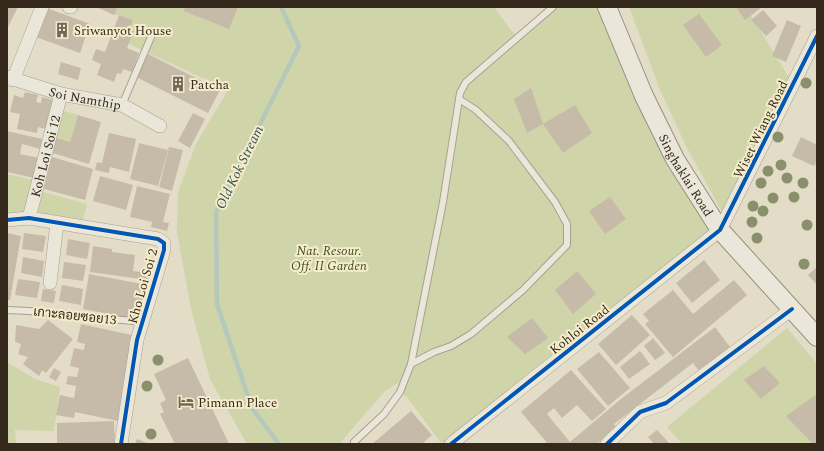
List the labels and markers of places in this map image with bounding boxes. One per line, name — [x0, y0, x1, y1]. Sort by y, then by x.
building icon: Sriwanyot House — [53, 21, 71, 39]
place label: Sriwanyot House — [74, 21, 172, 41]
building icon: Patcha — [169, 75, 187, 93]
place label: Patcha — [190, 75, 230, 95]
hotel icon: Pimann Place — [177, 393, 195, 411]
place label: Pimann Place — [198, 393, 277, 413]

